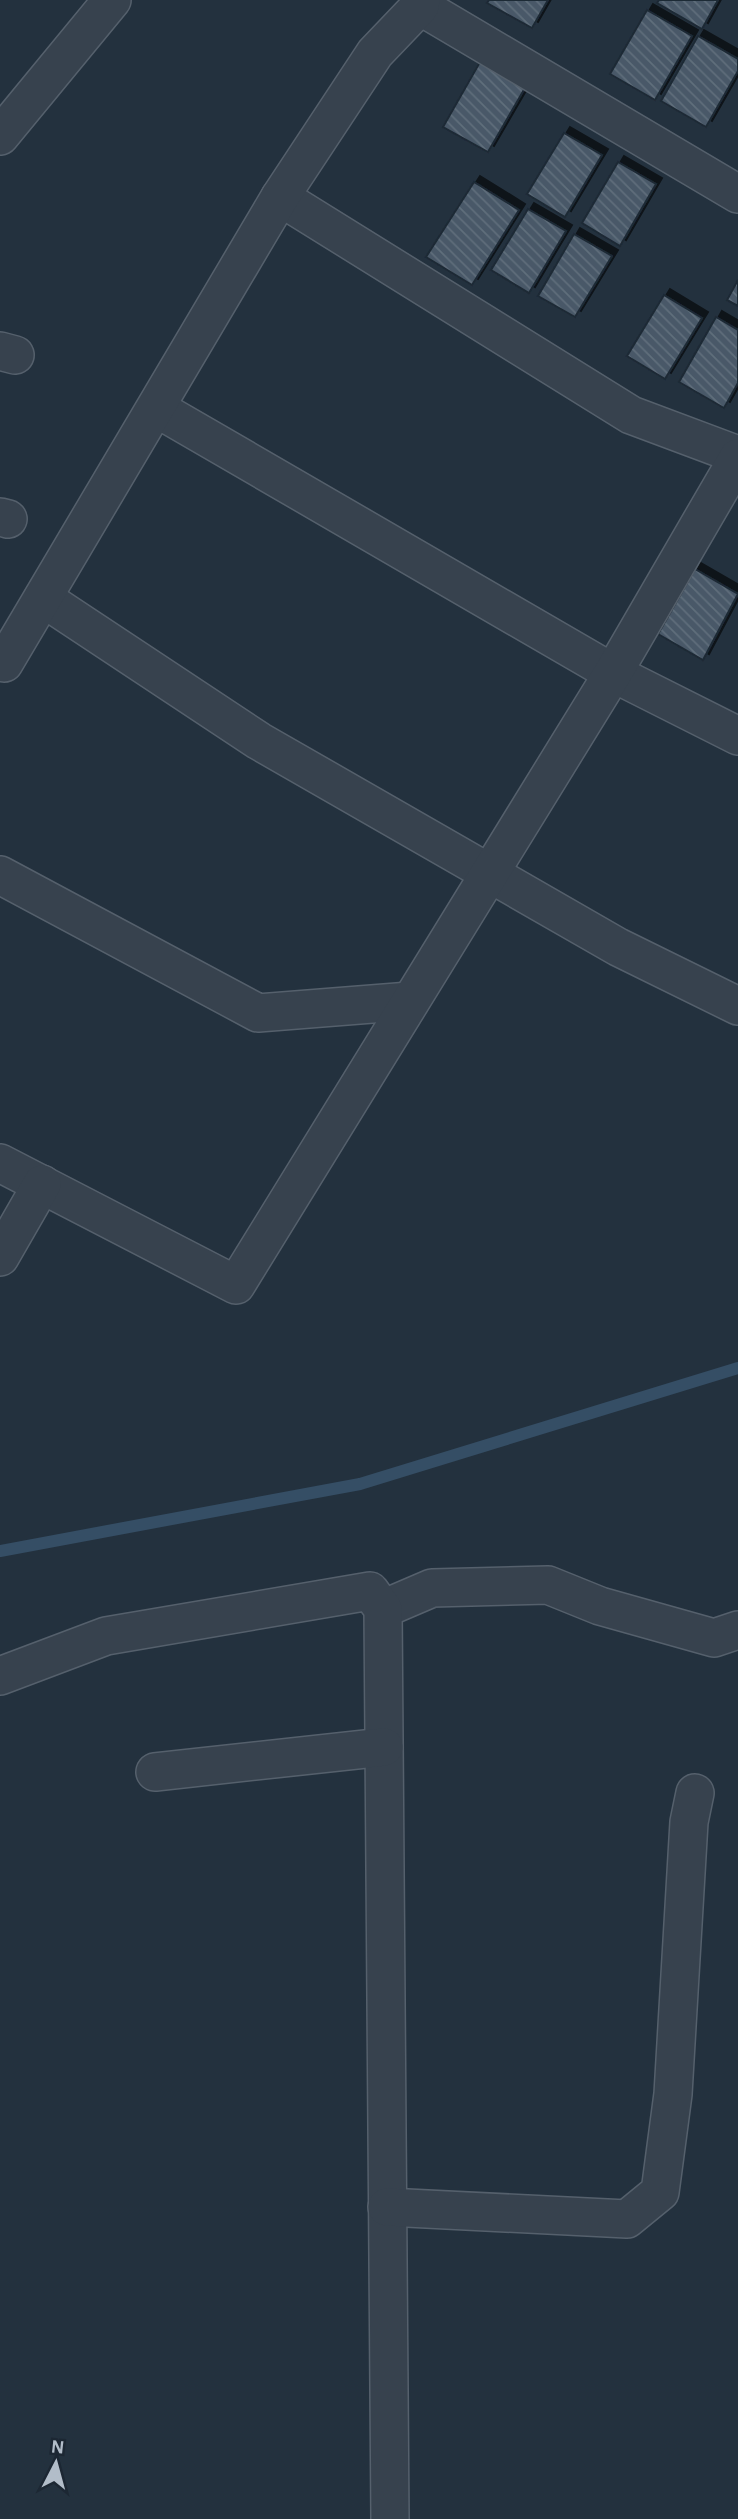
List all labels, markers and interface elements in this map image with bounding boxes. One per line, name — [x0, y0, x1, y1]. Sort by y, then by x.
north arrow — [21, 2428, 91, 2498]
text: N — [50, 2437, 65, 2458]

